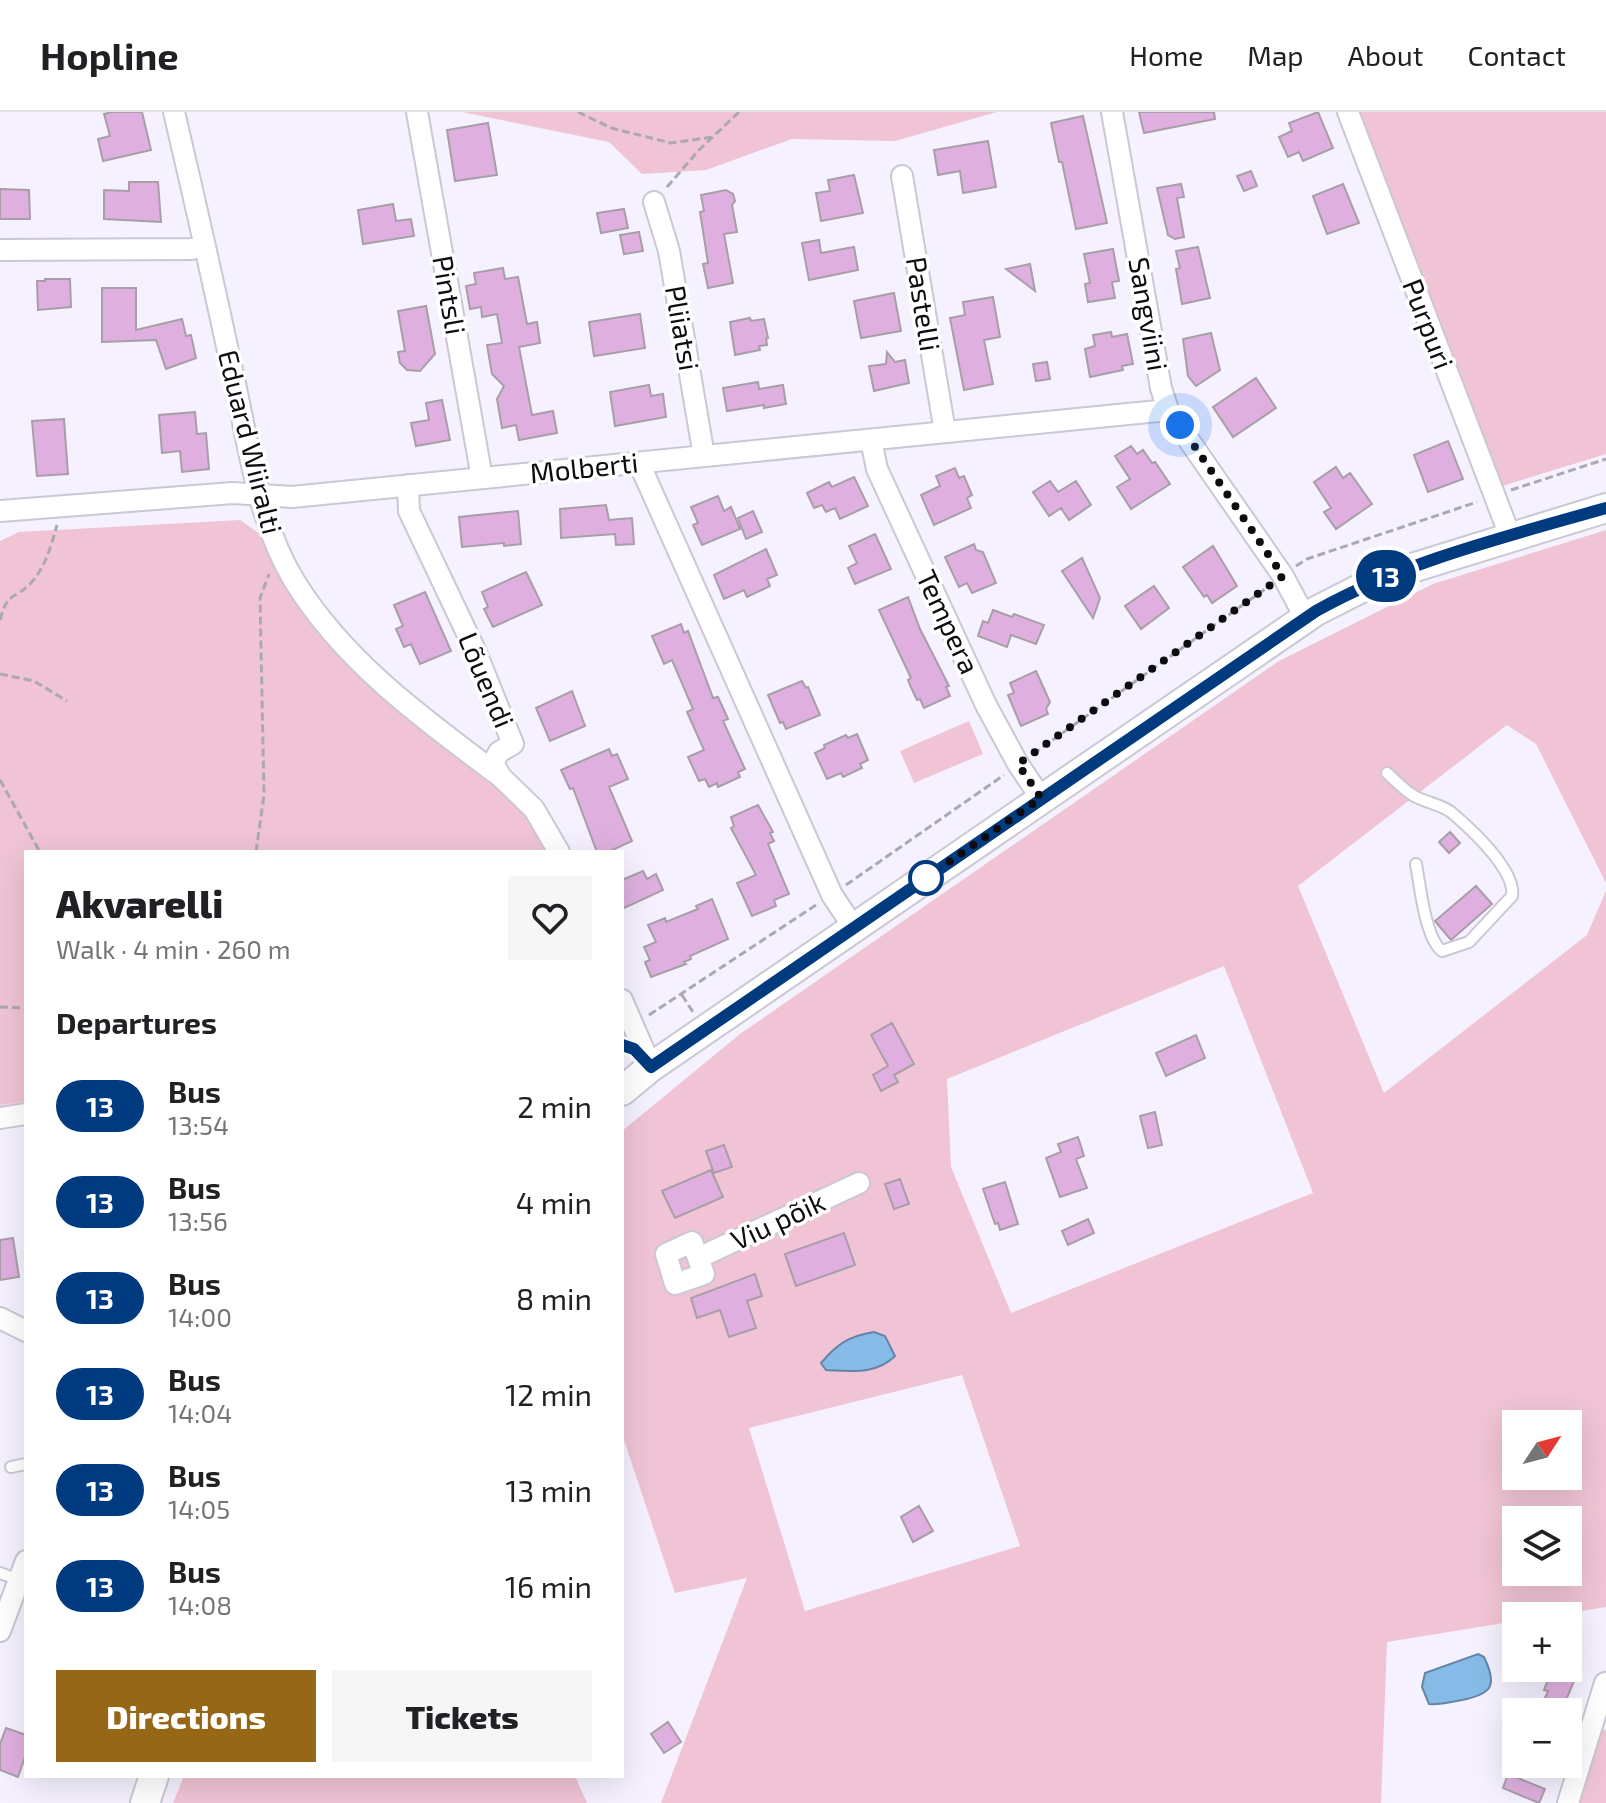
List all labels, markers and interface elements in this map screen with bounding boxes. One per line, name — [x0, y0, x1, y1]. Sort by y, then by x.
text: Hopline — [40, 32, 179, 78]
text: Home — [1129, 38, 1203, 72]
text: Map — [1247, 38, 1304, 72]
text: About — [1348, 38, 1423, 72]
text: Contact — [1467, 38, 1566, 72]
street label: Pintsli — [426, 253, 474, 337]
street label: Pastelli — [900, 254, 948, 354]
street label: Sangviini — [1122, 254, 1176, 373]
street label: Purpuri — [1396, 274, 1462, 374]
street label: Pliiatsi — [659, 283, 707, 373]
street label: Eduard Wiiralti — [212, 346, 290, 537]
your location — [1160, 405, 1200, 445]
street label: Molberti — [528, 444, 640, 490]
line badge: 13 — [1350, 550, 1422, 602]
text: 13 — [1372, 559, 1400, 593]
street label: Tempera — [910, 564, 988, 679]
street label: Lõuendi — [452, 627, 522, 733]
unlabelled marker — [909, 861, 943, 895]
button: heart — [508, 876, 592, 960]
text: Akvarelli — [56, 880, 223, 926]
text: Walk · 4 min · 260 m — [56, 933, 291, 964]
text: Departures — [56, 1004, 217, 1040]
text: Bus — [168, 1073, 221, 1109]
text: 2 min — [517, 1088, 592, 1124]
text: 13 — [86, 1089, 114, 1123]
text: 13:54 — [168, 1109, 229, 1140]
text: Bus — [168, 1169, 221, 1205]
text: 4 min — [516, 1184, 592, 1220]
street label: Viu põik — [725, 1184, 830, 1257]
text: 13 — [86, 1185, 114, 1219]
text: 13:56 — [168, 1205, 228, 1236]
text: Bus — [168, 1265, 221, 1301]
text: 8 min — [516, 1280, 592, 1316]
text: 13 — [86, 1281, 114, 1315]
text: 14:00 — [168, 1301, 232, 1332]
text: Bus — [168, 1361, 221, 1397]
text: 12 min — [505, 1376, 592, 1412]
text: 13 — [86, 1377, 114, 1411]
text: 14:04 — [168, 1397, 232, 1428]
north arrow — [1502, 1410, 1582, 1490]
map controls — [1502, 1410, 1582, 1778]
text: Bus — [168, 1457, 221, 1493]
text: 13 min — [506, 1472, 592, 1508]
text: 13 — [86, 1473, 114, 1507]
text: 14:05 — [168, 1493, 230, 1524]
button: layers — [1502, 1506, 1582, 1586]
text: Bus — [168, 1553, 221, 1589]
text: 16 min — [505, 1568, 592, 1604]
text: 13 — [86, 1569, 114, 1603]
text: 14:08 — [168, 1589, 232, 1620]
button: + — [1502, 1602, 1582, 1682]
button: Directions — [56, 1670, 316, 1762]
button: Tickets — [332, 1670, 592, 1762]
button: − — [1502, 1698, 1582, 1778]

